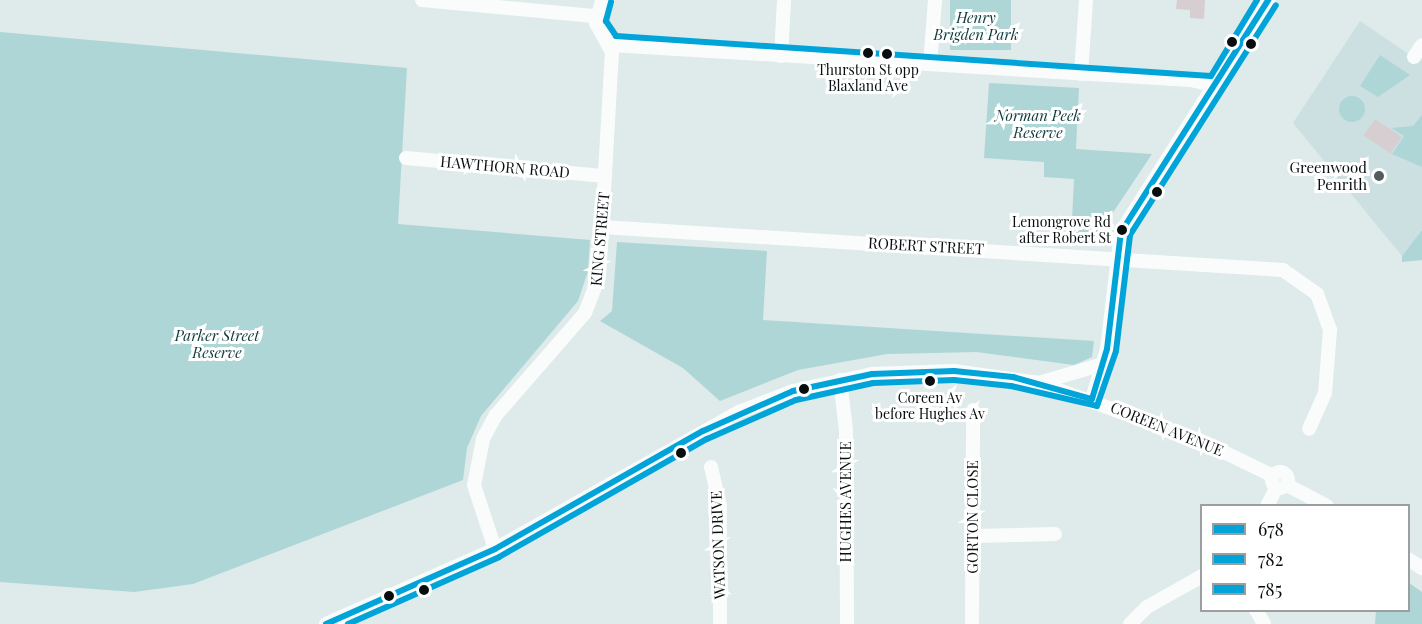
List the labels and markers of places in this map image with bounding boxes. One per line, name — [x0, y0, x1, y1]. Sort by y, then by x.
unlabelled marker — [1226, 36, 1238, 48]
unlabelled marker — [1245, 38, 1257, 50]
marker: Thurston St opp Blaxland Ave — [862, 47, 874, 59]
unlabelled marker — [881, 48, 893, 60]
place label: Thurston St opp Blaxland Ave — [817, 62, 919, 94]
place label: Greenwood Penrith — [1290, 158, 1367, 193]
marker: Greenwood Penrith — [1372, 169, 1386, 183]
unlabelled marker — [1151, 186, 1163, 198]
place label: Lemongrove Rd after Robert St — [1012, 214, 1111, 246]
marker: Lemongrove Rd after Robert St — [1116, 224, 1128, 236]
marker: Coreen Av before Hughes Av — [924, 375, 936, 387]
unlabelled marker — [798, 383, 810, 395]
place label: Coreen Av before Hughes Av — [875, 390, 985, 422]
unlabelled marker — [675, 447, 687, 459]
unlabelled marker — [418, 584, 430, 596]
unlabelled marker — [383, 590, 395, 602]

